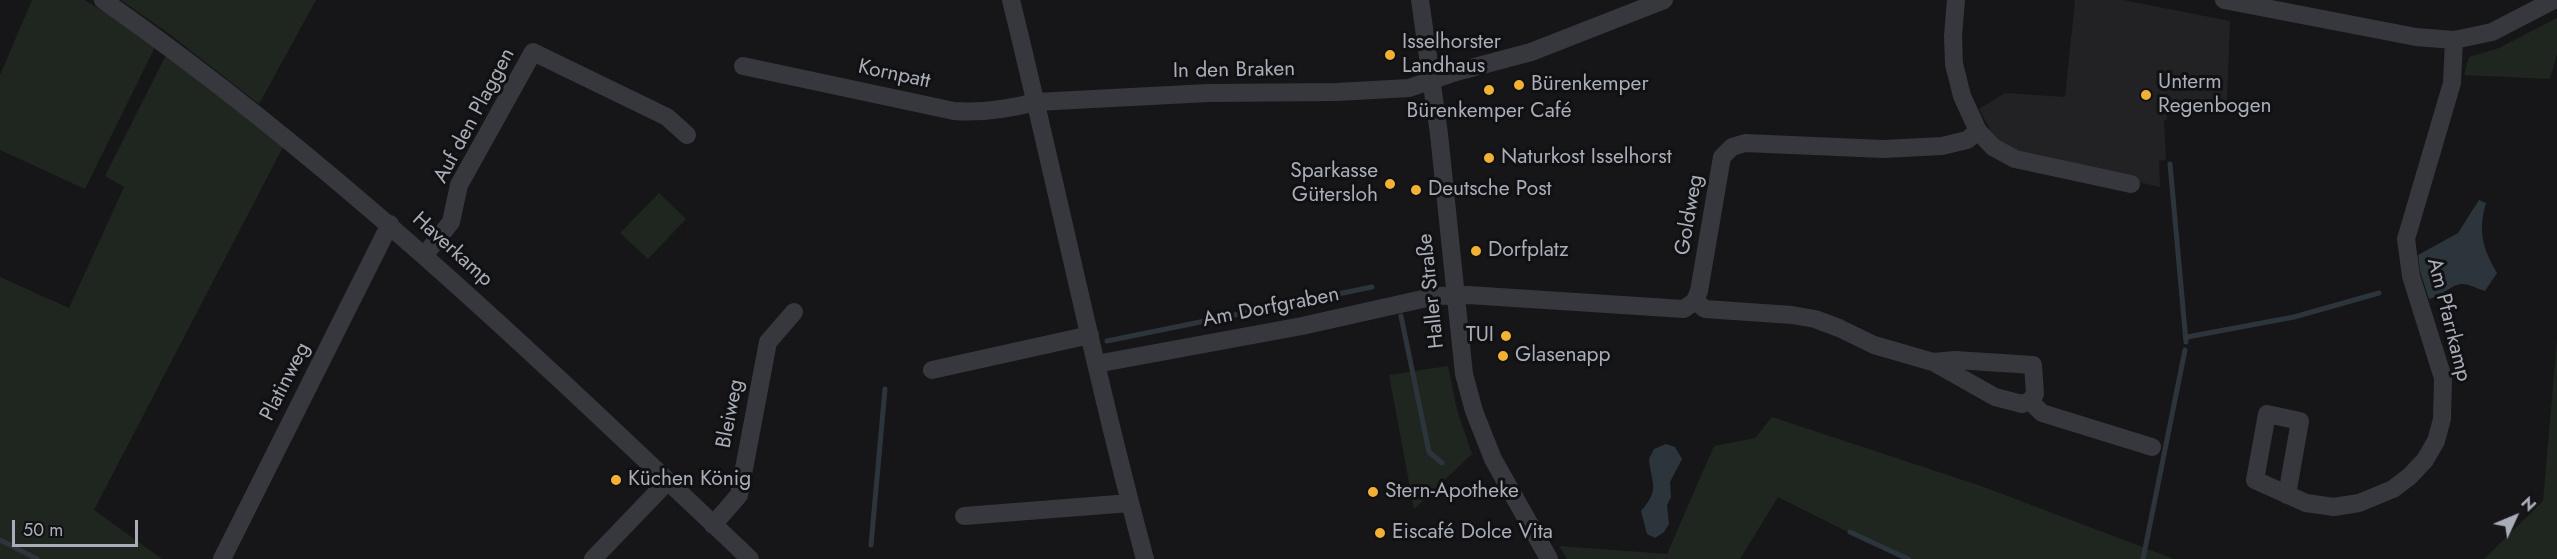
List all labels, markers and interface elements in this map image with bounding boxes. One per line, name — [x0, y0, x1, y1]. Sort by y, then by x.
place label: Isselhorster Landhaus — [1402, 30, 1501, 80]
street label: Auf den Plaggen — [429, 44, 521, 188]
marker: Isselhorster Landhaus — [1383, 48, 1397, 62]
street label: Kornpatt — [856, 55, 932, 95]
street label: In den Braken — [1173, 57, 1295, 85]
place label: Unterm Regenbogen — [2158, 70, 2272, 120]
place label: Bürenkemper — [1531, 72, 1649, 98]
marker: Bürenkemper — [1512, 78, 1526, 92]
marker: Bürenkemper Café — [1482, 83, 1496, 97]
marker: Unterm Regenbogen — [2139, 88, 2153, 102]
place label: Bürenkemper Café — [1406, 99, 1572, 125]
place label: Naturkost Isselhorst — [1501, 145, 1672, 171]
marker: Naturkost Isselhorst — [1482, 151, 1496, 165]
place label: Sparkasse Gütersloh — [1290, 159, 1378, 209]
street label: Goldweg — [1671, 173, 1709, 257]
marker: Sparkasse Gütersloh — [1383, 177, 1397, 191]
place label: Deutsche Post — [1428, 177, 1552, 203]
marker: Deutsche Post — [1409, 183, 1423, 197]
street label: Haverkamp — [407, 207, 497, 293]
street label: Haller Straße — [1413, 232, 1451, 350]
place label: Dorfplatz — [1488, 238, 1569, 264]
marker: Dorfplatz — [1469, 244, 1483, 258]
street label: Am Pfarrkamp — [2421, 256, 2475, 384]
street label: Am Dorfgraben — [1201, 282, 1341, 334]
place label: TUI — [1466, 323, 1494, 349]
marker: TUI — [1499, 329, 1513, 343]
street label: Platinweg — [256, 339, 316, 425]
place label: Glasenapp — [1515, 343, 1611, 369]
marker: Glasenapp — [1496, 349, 1510, 363]
street label: Bleiweg — [712, 377, 750, 451]
place label: Küchen König — [628, 467, 751, 493]
marker: Küchen König — [609, 473, 623, 487]
place label: Stern-Apotheke — [1385, 479, 1519, 505]
marker: Stern-Apotheke — [1366, 485, 1380, 499]
north arrow — [2485, 487, 2545, 547]
text: N — [2516, 492, 2541, 517]
scale bar — [15, 508, 141, 546]
text: 50 m — [23, 517, 63, 543]
place label: Eiscafé Dolce Vita — [1392, 520, 1553, 546]
marker: Eiscafé Dolce Vita — [1373, 526, 1387, 540]

